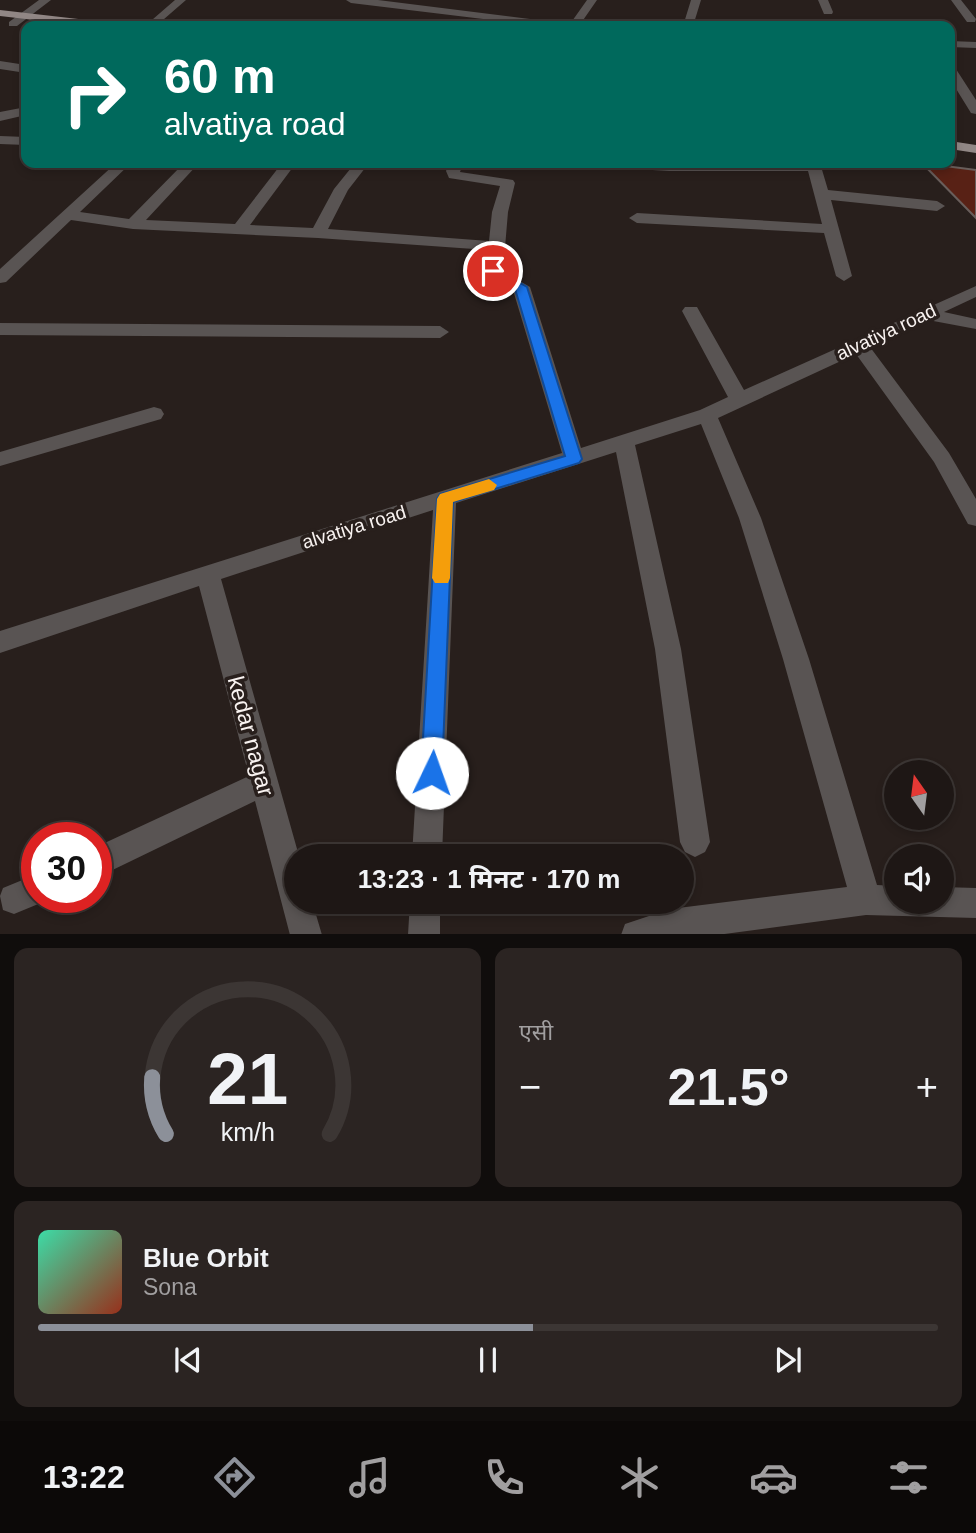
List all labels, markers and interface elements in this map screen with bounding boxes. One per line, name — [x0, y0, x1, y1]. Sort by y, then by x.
icon: right — [49, 49, 140, 140]
text: 60 m — [164, 49, 276, 103]
text: alvatiya road — [164, 106, 345, 142]
pin — [463, 241, 523, 301]
icon: arrive — [474, 252, 512, 290]
street label: alvatiya road — [833, 300, 939, 364]
street label: alvatiya road — [299, 501, 409, 553]
street label: kedar nagar — [223, 673, 280, 799]
position arrow — [395, 736, 469, 810]
north arrow — [884, 760, 954, 830]
map controls — [884, 760, 954, 914]
speed limit sign: 30 — [21, 822, 112, 913]
button: sound — [884, 844, 954, 914]
text: 13:23 · 1 मिनट · 170 m — [358, 864, 620, 894]
text: एसी — [519, 1019, 553, 1045]
text: 21 — [207, 1038, 288, 1119]
text: 21.5° — [667, 1058, 790, 1116]
text: − — [519, 1066, 541, 1108]
text: + — [916, 1066, 938, 1108]
text: km/h — [220, 1117, 275, 1145]
text: Blue Orbit — [143, 1243, 269, 1273]
text: Sona — [143, 1274, 197, 1300]
icon: previous — [169, 1341, 207, 1379]
icon: pause — [469, 1341, 507, 1379]
icon: next — [769, 1341, 807, 1379]
icon: directions — [210, 1453, 259, 1502]
icon: music — [345, 1453, 394, 1502]
icon: phone — [480, 1453, 529, 1502]
icon: climate — [615, 1453, 664, 1502]
icon: car — [749, 1453, 798, 1502]
icon: filters — [884, 1453, 933, 1502]
text: 13:22 — [43, 1459, 125, 1495]

